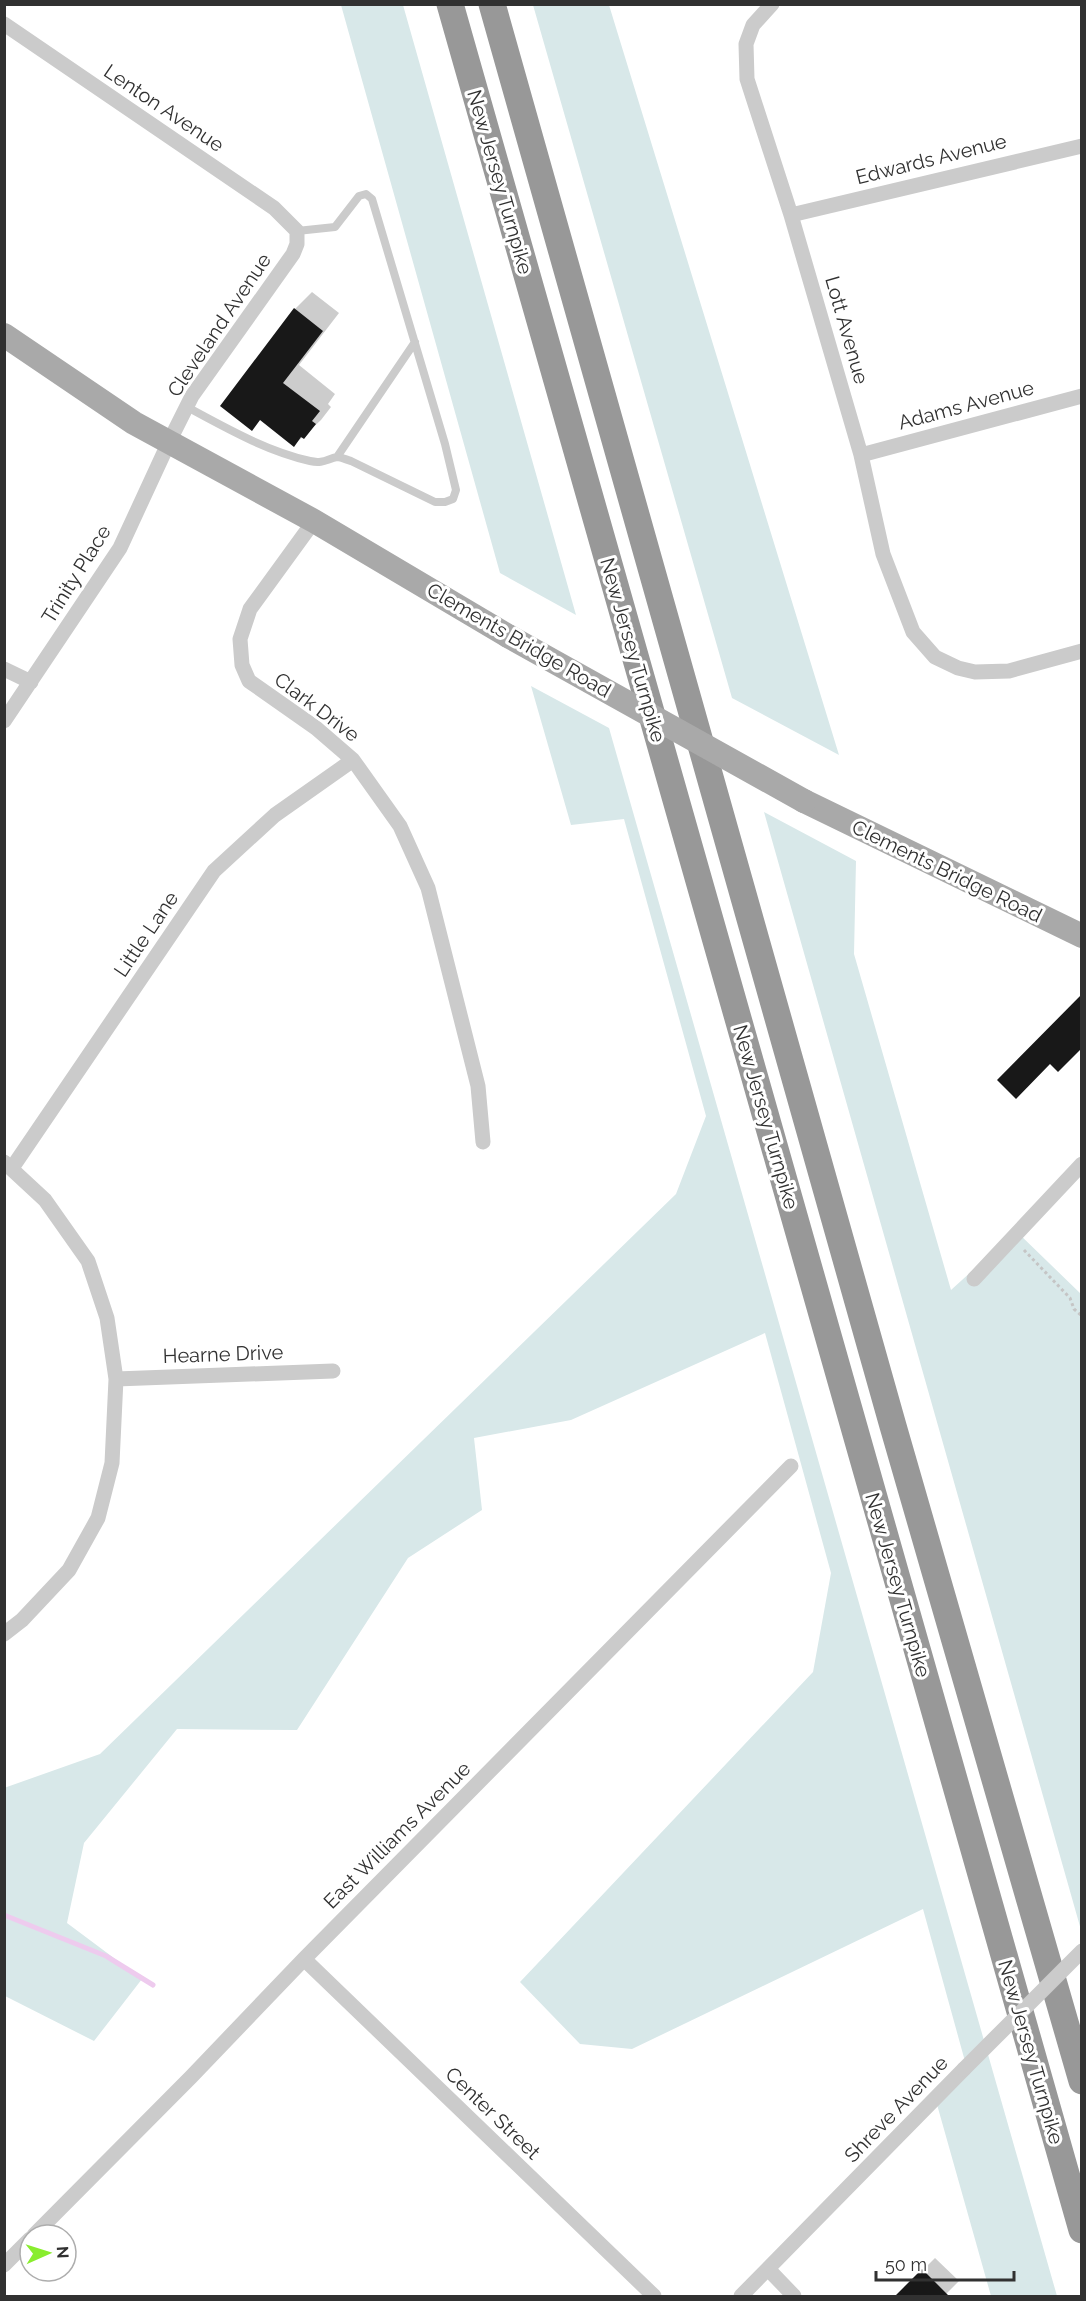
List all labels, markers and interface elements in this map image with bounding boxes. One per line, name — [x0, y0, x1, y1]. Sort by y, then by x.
street label: Lenton Avenue — [99, 59, 229, 157]
street label: New Jersey Turnpike — [462, 87, 538, 277]
street label: Edwards Avenue — [853, 129, 1009, 189]
street label: Cleveland Avenue — [162, 249, 276, 401]
street label: Lott Avenue — [820, 273, 874, 387]
street label: Adams Avenue — [896, 375, 1037, 435]
street label: Trinity Place — [36, 520, 116, 628]
street label: New Jersey Turnpike — [595, 555, 671, 745]
street label: Clements Bridge Road — [423, 578, 615, 702]
street label: Clark Drive — [270, 667, 365, 747]
street label: Clements Bridge Road — [848, 815, 1046, 927]
street label: Little Lane — [109, 887, 183, 981]
street label: New Jersey Turnpike — [728, 1022, 804, 1212]
street label: Hearne Drive — [162, 1340, 284, 1368]
street label: New Jersey Turnpike — [860, 1490, 936, 1680]
street label: East Williams Avenue — [319, 1756, 476, 1913]
street label: New Jersey Turnpike — [993, 1957, 1069, 2147]
street label: Shreve Avenue — [839, 2051, 953, 2167]
street label: Center Street — [441, 2062, 546, 2164]
north arrow — [18, 2223, 78, 2283]
scale bar — [876, 2244, 1014, 2282]
text: N — [53, 2246, 72, 2259]
text: 50 m — [885, 2254, 927, 2275]

